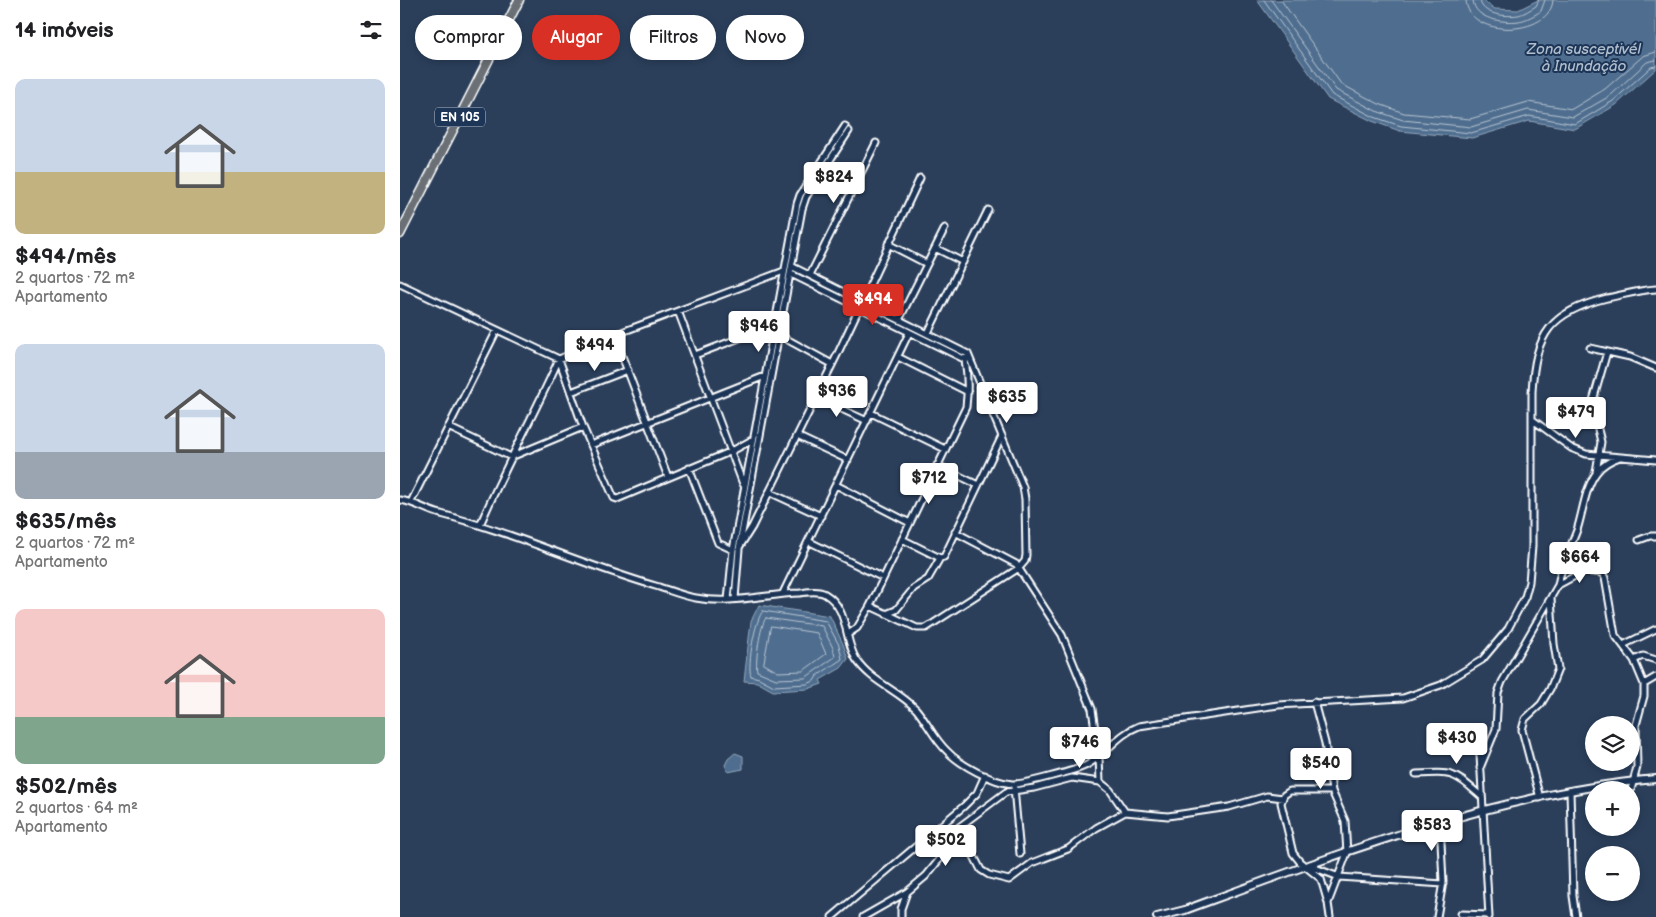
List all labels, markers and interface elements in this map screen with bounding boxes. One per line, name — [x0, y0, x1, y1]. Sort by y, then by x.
chip: Comprar — [415, 15, 522, 60]
chip: Alugar — [532, 15, 620, 60]
chip: Filtros — [630, 15, 716, 60]
chip: Novo — [726, 15, 804, 60]
icon: filters — [357, 16, 385, 44]
text: 14 imóveis — [15, 18, 114, 43]
water label: Zona susceptivél à Inundação — [1526, 40, 1641, 76]
road number: EN 105 — [435, 108, 485, 126]
icon: home — [155, 111, 245, 201]
pin: $824 — [804, 162, 864, 204]
text: $824 — [815, 168, 853, 187]
text: $494/mês — [15, 244, 116, 269]
text: 2 quartos · 72 m² — [15, 269, 135, 288]
pin: $494 — [843, 284, 903, 326]
text: Apartamento — [15, 288, 108, 307]
text: $494 — [854, 290, 892, 309]
pin: $946 — [729, 310, 789, 353]
text: $946 — [739, 317, 779, 336]
pin: $494 — [565, 330, 625, 372]
text: $494 — [576, 336, 614, 355]
icon: home — [155, 376, 245, 466]
pin: $936 — [807, 376, 867, 418]
text: $936 — [818, 382, 856, 401]
pin: $635 — [977, 382, 1037, 424]
text: $635 — [988, 388, 1026, 407]
pin: $479 — [1546, 396, 1606, 439]
text: $479 — [1557, 403, 1595, 422]
pin: $712 — [899, 462, 959, 505]
text: $712 — [911, 469, 947, 488]
text: $635/mês — [15, 509, 116, 534]
text: 2 quartos · 72 m² — [15, 534, 135, 553]
pin: $664 — [1550, 542, 1610, 584]
text: $664 — [1560, 548, 1600, 567]
text: Apartamento — [15, 553, 108, 572]
icon: home — [155, 641, 245, 731]
map controls — [1585, 716, 1640, 901]
button: layers — [1585, 716, 1640, 771]
pin: $430 — [1427, 722, 1487, 765]
pin: $746 — [1050, 726, 1110, 769]
text: $430 — [1437, 729, 1477, 748]
text: $746 — [1061, 733, 1099, 752]
pin: $540 — [1291, 748, 1351, 790]
text: $540 — [1301, 754, 1341, 773]
text: $502/mês — [15, 774, 117, 799]
button: + — [1585, 781, 1640, 836]
text: 2 quartos · 64 m² — [15, 799, 138, 818]
pin: $583 — [1402, 810, 1462, 852]
text: $583 — [1413, 816, 1451, 835]
text: Apartamento — [15, 818, 108, 837]
pin: $502 — [916, 824, 976, 867]
text: $502 — [926, 831, 966, 850]
button: − — [1585, 846, 1640, 901]

